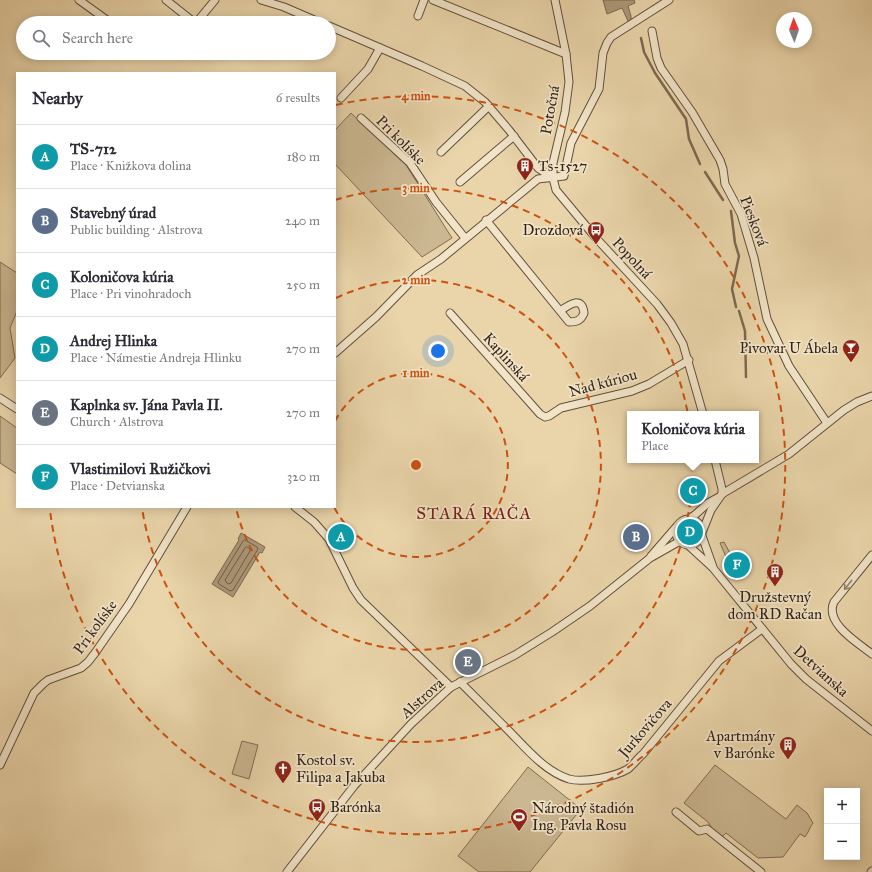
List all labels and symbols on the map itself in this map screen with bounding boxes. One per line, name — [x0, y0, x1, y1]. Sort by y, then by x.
north arrow — [776, 12, 812, 48]
street label: Potočná — [537, 83, 563, 136]
text: 4 min — [401, 89, 431, 104]
street label: Pri kolíske — [373, 112, 429, 168]
building icon: Ts-1527 — [515, 156, 535, 181]
place label: Ts-1527 — [538, 157, 587, 175]
text: 3 min — [402, 181, 430, 196]
street label: Piesková — [736, 193, 772, 249]
bus stop icon: Drozdová — [586, 220, 606, 245]
place label: Drozdová — [522, 221, 584, 239]
street label: Popolná — [609, 234, 656, 283]
text: 2 min — [402, 273, 431, 287]
street label: Kaplinská — [479, 329, 533, 386]
place label: Pivovar U Ábela — [739, 338, 839, 357]
bar icon: Pivovar U Ábela — [841, 338, 861, 363]
your location — [428, 341, 448, 361]
street label: Nad kúriou — [567, 365, 639, 401]
text: 1 min — [402, 366, 430, 380]
centre of rings — [409, 458, 423, 472]
pin: C — [680, 476, 706, 506]
district label: STARÁ RAČA — [416, 503, 532, 524]
pin: D — [677, 517, 703, 547]
pin: A — [328, 522, 354, 552]
pin: B — [623, 522, 649, 552]
pin: F — [724, 550, 750, 580]
building icon: Družstevný dom RD Račan — [765, 562, 785, 587]
one-way arrow — [843, 580, 852, 591]
place label: Družstevný dom RD Račan — [728, 588, 822, 623]
street label: Pri kolíske — [69, 596, 121, 658]
street label: Detvianska — [790, 642, 853, 701]
pin: E — [455, 647, 481, 677]
street label: Alstrova — [396, 674, 448, 723]
street label: Jurkovičova — [613, 694, 677, 763]
place label: Apartmány v Barónke — [705, 727, 776, 762]
building icon: Apartmány v Barónke — [778, 735, 798, 760]
place label: Kostol sv. Filipa a Jakuba — [296, 751, 386, 787]
church icon: Kostol sv. Filipa a Jakuba — [273, 759, 293, 784]
bus stop icon: Barónka — [307, 797, 327, 822]
place label: Barónka — [330, 798, 382, 816]
place label: Národný štadión Ing. Pavla Rosu — [532, 799, 634, 834]
sports icon: Národný štadión Ing. Pavla Rosu — [509, 807, 529, 832]

